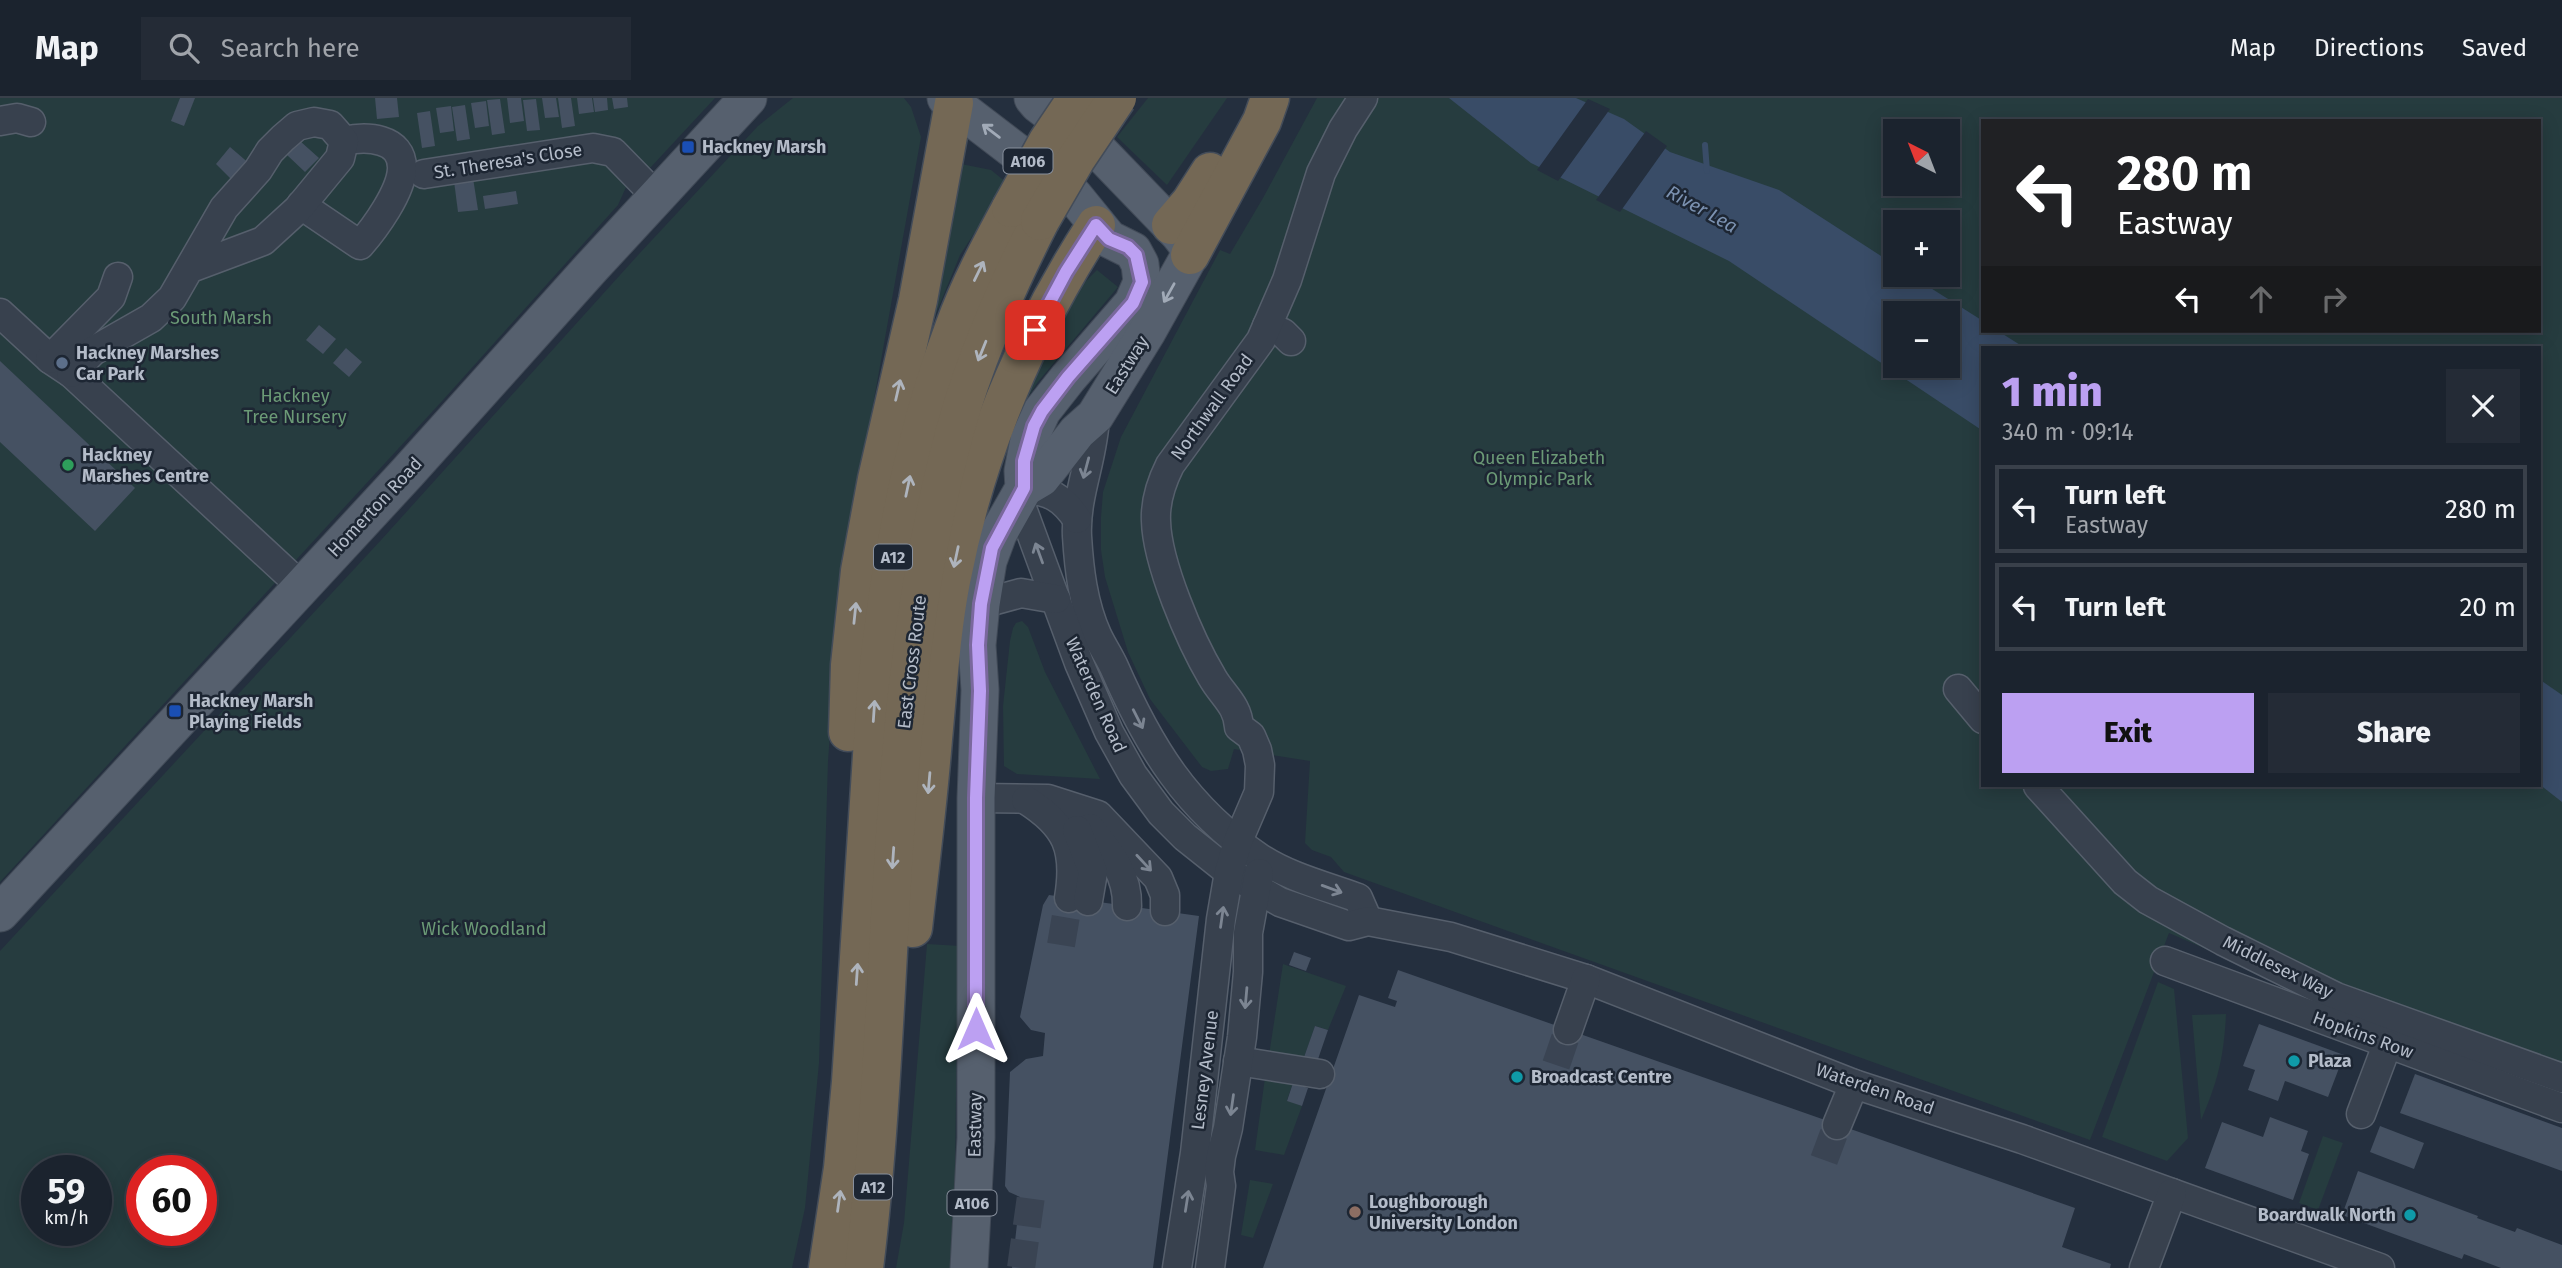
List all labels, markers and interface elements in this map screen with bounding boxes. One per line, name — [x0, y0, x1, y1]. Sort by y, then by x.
search box — [141, 17, 631, 80]
text: Map — [35, 28, 99, 68]
icon: search — [165, 29, 203, 67]
text: Search here — [221, 33, 360, 64]
text: Map — [2230, 34, 2276, 62]
text: Directions — [2314, 34, 2424, 62]
text: Saved — [2462, 34, 2527, 62]
north arrow — [1883, 119, 1960, 196]
map controls — [1883, 119, 1960, 378]
one-way arrow — [982, 124, 1000, 139]
place label: Hackney Marsh — [702, 136, 826, 158]
street label: St. Theresa's Close — [432, 138, 584, 184]
marker: Hackney Marsh — [680, 139, 696, 155]
text: 280 m — [2117, 144, 2253, 203]
icon: left — [2002, 147, 2093, 238]
road number: A106 — [1004, 148, 1052, 174]
water label: River Lea — [1663, 180, 1741, 238]
text: Eastway — [2117, 204, 2233, 242]
button: + — [1883, 210, 1960, 287]
one-way arrow — [972, 261, 986, 282]
icon: left — [2169, 280, 2207, 318]
icon: ahead — [2242, 280, 2280, 318]
icon: right — [2315, 280, 2353, 318]
one-way arrow — [1162, 283, 1176, 303]
pin — [1005, 300, 1065, 360]
button: − — [1883, 301, 1960, 378]
park label: South Marsh — [170, 307, 272, 329]
icon: arrive — [1016, 311, 1054, 349]
street label: Eastway — [1100, 331, 1154, 398]
one-way arrow — [975, 339, 988, 361]
place label: Hackney Marshes Car Park — [76, 342, 219, 385]
street label: Northwall Road — [1166, 350, 1258, 464]
marker: Hackney Marshes Car Park — [54, 355, 70, 371]
text: 1 min — [2002, 367, 2103, 417]
button: close — [2446, 369, 2520, 443]
one-way arrow — [892, 379, 905, 402]
park label: Hackney Tree Nursery — [243, 385, 347, 428]
text: 340 m · 09:14 — [2002, 418, 2133, 446]
place label: Hackney Marshes Centre — [82, 444, 209, 487]
park label: Queen Elizabeth Olympic Park — [1473, 447, 1605, 490]
street label: Homerton Road — [323, 453, 427, 561]
marker: Hackney Marshes Centre — [60, 457, 76, 473]
one-way arrow — [1079, 457, 1092, 479]
one-way arrow — [901, 475, 915, 498]
text: Turn left — [2065, 480, 2166, 511]
icon: left — [2006, 490, 2044, 528]
text: 280 m — [2445, 494, 2516, 525]
text: Eastway — [2065, 511, 2148, 539]
one-way arrow — [1032, 542, 1044, 564]
road number: A12 — [874, 544, 912, 570]
one-way arrow — [948, 545, 962, 568]
icon: left — [2006, 588, 2044, 626]
text: Turn left — [2065, 592, 2166, 623]
text: 20 m — [2459, 592, 2516, 623]
street label: East Cross Route — [893, 594, 931, 730]
one-way arrow — [849, 602, 862, 625]
street label: Waterden Road — [1061, 634, 1131, 756]
place label: Hackney Marsh Playing Fields — [189, 690, 313, 733]
button: Exit — [2002, 693, 2254, 773]
button: Share — [2268, 693, 2520, 773]
one-way arrow — [868, 700, 881, 723]
marker: Hackney Marsh Playing Fields — [167, 703, 183, 719]
one-way arrow — [1131, 709, 1145, 729]
one-way arrow — [923, 771, 936, 794]
one-way arrow — [886, 846, 899, 869]
one-way arrow — [1136, 854, 1152, 872]
one-way arrow — [1320, 884, 1342, 896]
one-way arrow — [1216, 906, 1229, 929]
park label: Wick Woodland — [421, 918, 547, 940]
street label: Middlesex Way — [2219, 931, 2337, 1003]
one-way arrow — [851, 963, 864, 986]
one-way arrow — [1240, 986, 1253, 1008]
position arrow — [939, 992, 1013, 1066]
street label: Hopkins Row — [2310, 1007, 2416, 1063]
street label: Lesney Avenue — [1187, 1009, 1223, 1131]
place label: Plaza — [2308, 1050, 2352, 1072]
marker: Plaza — [2286, 1053, 2302, 1069]
street label: Waterden Road — [1813, 1058, 1937, 1120]
place label: Broadcast Centre — [1531, 1066, 1672, 1088]
marker: Broadcast Centre — [1509, 1069, 1525, 1085]
street label: Eastway — [963, 1092, 987, 1158]
one-way arrow — [1225, 1093, 1238, 1116]
speed limit sign: 60 — [126, 1155, 217, 1246]
text: 59 — [48, 1170, 85, 1212]
road number: A12 — [854, 1175, 892, 1200]
one-way arrow — [832, 1190, 845, 1213]
road number: A106 — [948, 1190, 996, 1216]
one-way arrow — [1181, 1190, 1194, 1212]
place label: Loughborough University London — [1369, 1191, 1518, 1234]
marker: Loughborough University London — [1347, 1204, 1363, 1220]
place label: Boardwalk North — [2258, 1204, 2396, 1226]
text: km/h — [44, 1207, 89, 1229]
marker: Boardwalk North — [2402, 1207, 2418, 1223]

